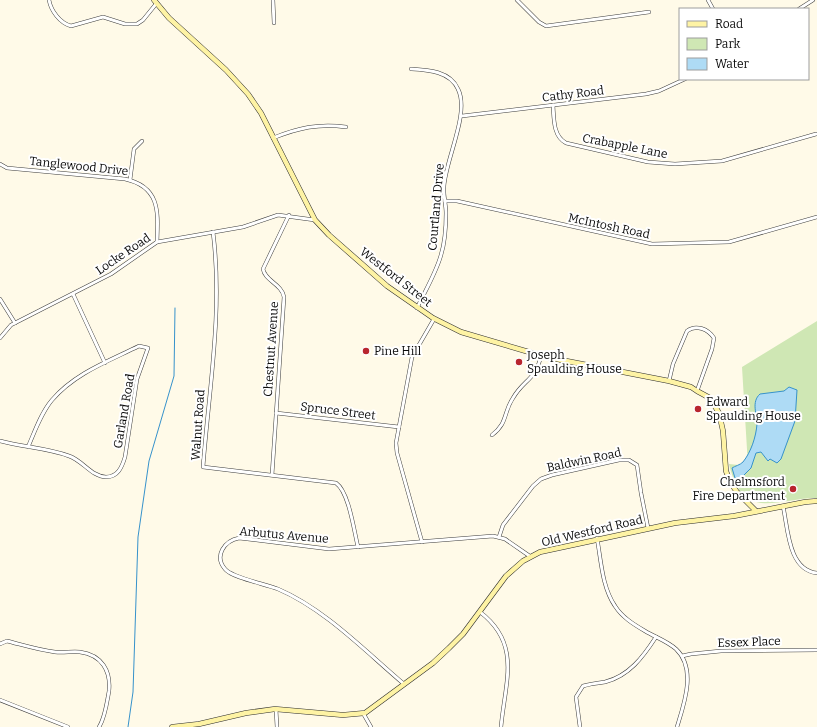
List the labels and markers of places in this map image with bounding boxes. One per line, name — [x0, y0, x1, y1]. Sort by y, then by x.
place label: Pine Hill — [374, 344, 422, 358]
marker: Pine Hill — [361, 346, 371, 356]
place label: Joseph Spaulding House — [526, 348, 622, 376]
marker: Joseph Spaulding House — [514, 357, 524, 367]
place label: Edward Spaulding House — [706, 395, 801, 423]
marker: Edward Spaulding House — [693, 404, 703, 414]
place label: Chelmsford Fire Department — [692, 475, 786, 503]
marker: Chelmsford Fire Department — [788, 484, 798, 494]

